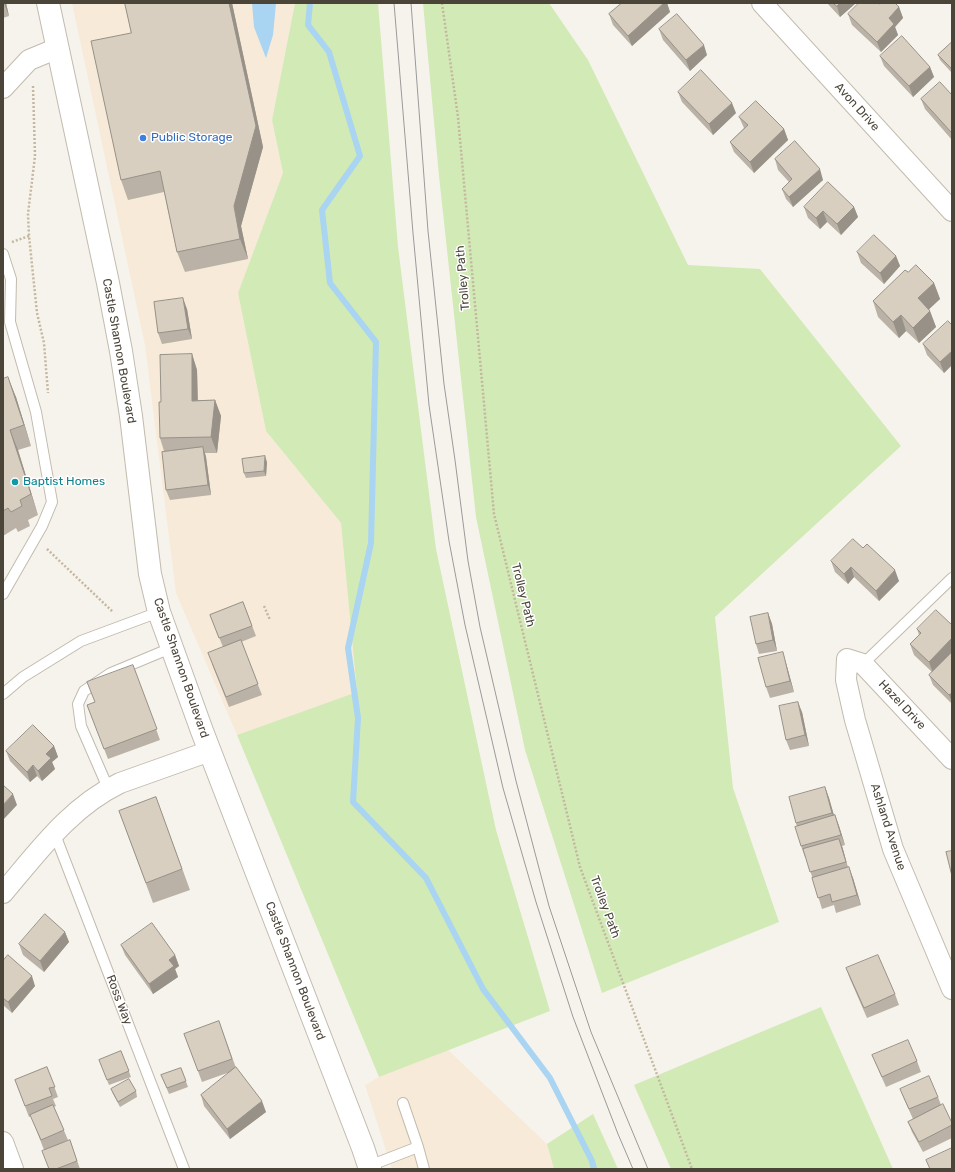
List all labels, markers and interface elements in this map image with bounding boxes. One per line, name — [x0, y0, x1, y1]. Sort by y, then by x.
street label: Avon Drive — [832, 80, 882, 134]
place label: Public Storage — [151, 131, 232, 145]
marker: Public Storage — [138, 133, 148, 143]
street label: Trolley Path — [453, 245, 473, 311]
street label: Castle Shannon Boulevard — [99, 277, 139, 425]
place label: Baptist Homes — [23, 475, 105, 489]
marker: Baptist Homes — [10, 477, 20, 487]
street label: Trolley Path — [508, 562, 538, 628]
street label: Castle Shannon Boulevard — [150, 596, 212, 740]
street label: Hazel Drive — [875, 677, 929, 733]
street label: Ashland Avenue — [867, 782, 909, 872]
street label: Trolley Path — [587, 874, 623, 940]
street label: Castle Shannon Boulevard — [262, 900, 328, 1042]
street label: Ross Way — [103, 973, 135, 1027]

